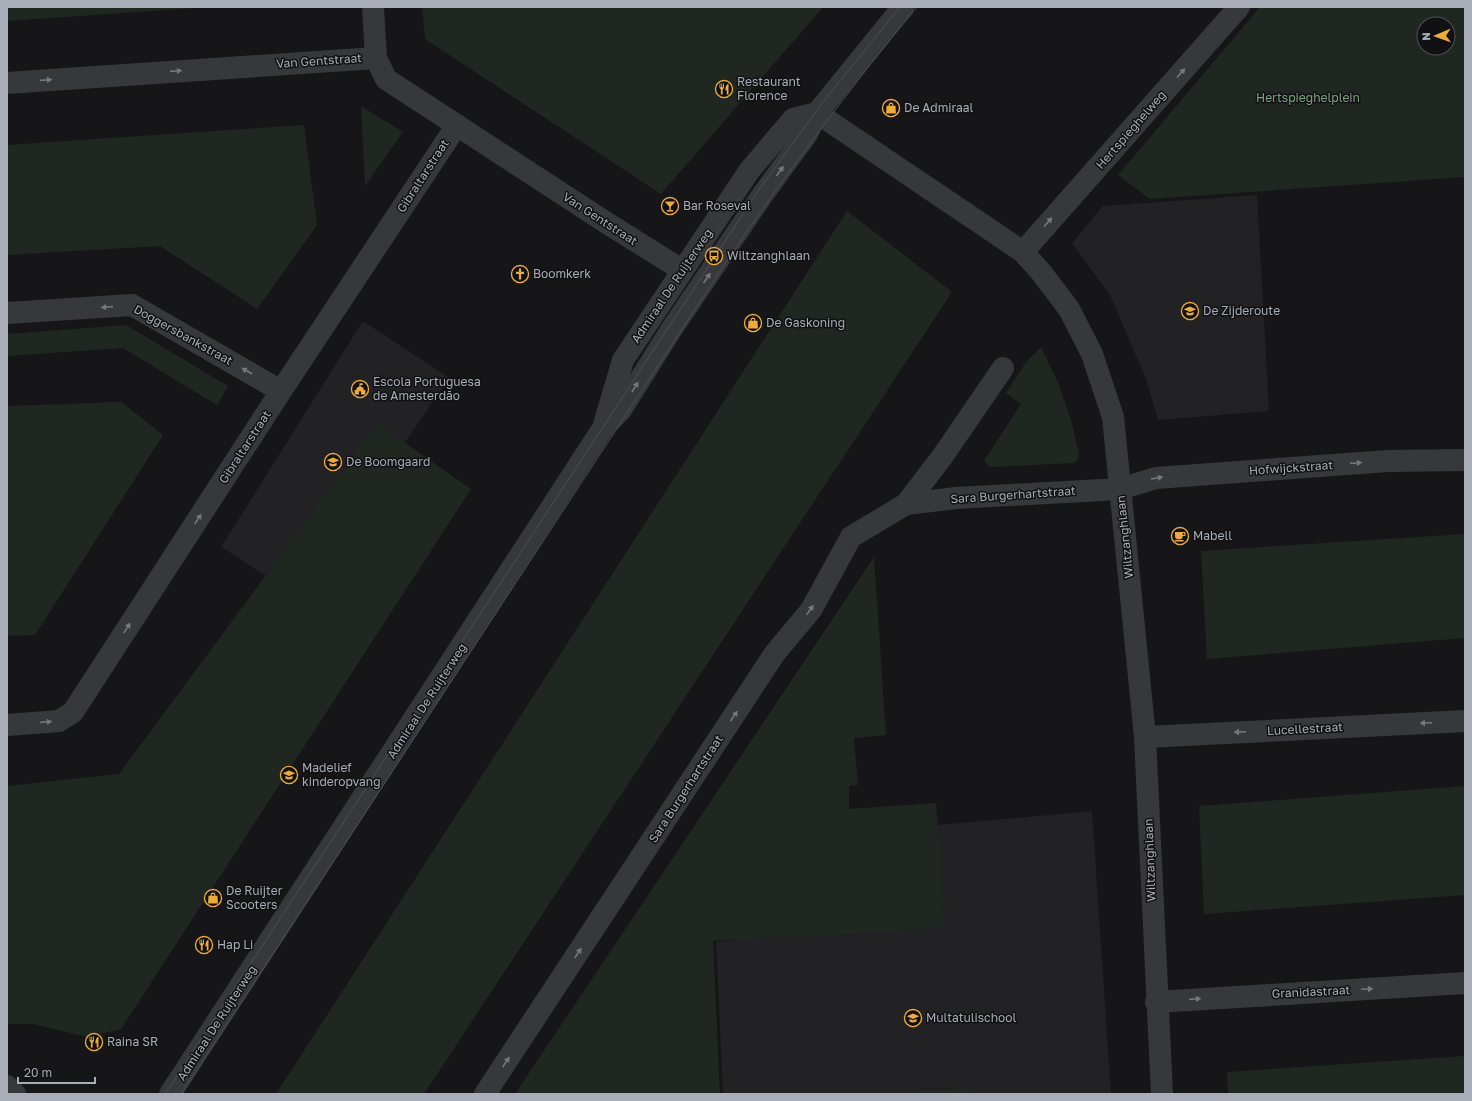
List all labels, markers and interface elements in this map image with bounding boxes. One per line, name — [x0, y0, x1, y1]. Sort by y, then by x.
north arrow — [1416, 16, 1456, 56]
text: N — [1419, 32, 1432, 41]
street label: Van Gentstraat — [276, 50, 363, 71]
one-way arrow — [170, 68, 182, 75]
one-way arrow — [1176, 68, 1186, 78]
place label: Restaurant Florence — [737, 74, 801, 103]
one-way arrow — [40, 76, 52, 83]
restaurant icon: Restaurant Florence — [714, 79, 734, 99]
street label: Hertspieghelweg — [1092, 87, 1169, 172]
park label: Hertspieghelplein — [1256, 90, 1360, 105]
shop icon: De Admiraal — [881, 98, 901, 118]
place label: De Admiraal — [904, 100, 974, 115]
street label: Gibraltarstraat — [393, 136, 452, 215]
one-way arrow — [776, 166, 784, 176]
street label: Van Gentstraat — [560, 189, 641, 248]
bar icon: Bar Roseval — [660, 196, 680, 216]
place label: Bar Roseval — [683, 198, 751, 213]
one-way arrow — [1043, 218, 1052, 227]
street label: Admiraal De Ruijterweg — [628, 226, 715, 346]
bus stop icon: Wiltzanghlaan — [704, 246, 724, 266]
place label: Wiltzanghlaan — [727, 248, 810, 263]
church icon: Boomkerk — [510, 264, 530, 284]
place label: Boomkerk — [533, 266, 591, 281]
one-way arrow — [703, 273, 711, 283]
street label: Doggersbankstraat — [131, 301, 235, 368]
school or university icon: De Zijderoute — [1180, 301, 1200, 321]
one-way arrow — [101, 303, 113, 310]
place label: De Zijderoute — [1203, 303, 1280, 318]
shop icon: De Gaskoning — [743, 313, 763, 333]
place label: De Gaskoning — [766, 315, 845, 330]
one-way arrow — [241, 368, 253, 375]
place label: Escola Portuguesa de Amesterdão — [373, 374, 481, 403]
public building icon: Escola Portuguesa de Amesterdão — [350, 379, 370, 399]
one-way arrow — [632, 381, 639, 393]
street label: Gibraltarstraat — [215, 407, 274, 486]
school or university icon: De Boomgaard — [323, 452, 343, 472]
place label: De Boomgaard — [346, 454, 430, 469]
street label: Hofwijckstraat — [1248, 457, 1334, 478]
one-way arrow — [1350, 460, 1363, 466]
one-way arrow — [1151, 475, 1163, 481]
street label: Sara Burgerhartstraat — [950, 483, 1076, 506]
street label: Wiltzanghlaan — [1113, 495, 1136, 579]
one-way arrow — [194, 514, 202, 524]
cafe icon: Mabell — [1170, 526, 1190, 546]
place label: Mabell — [1193, 528, 1232, 543]
one-way arrow — [806, 605, 814, 616]
one-way arrow — [124, 622, 131, 634]
street label: Admiraal De Ruijterweg — [384, 640, 470, 761]
one-way arrow — [730, 710, 738, 721]
one-way arrow — [40, 719, 52, 726]
street label: Lucellestraat — [1267, 719, 1343, 738]
one-way arrow — [1419, 720, 1432, 726]
one-way arrow — [1233, 729, 1246, 735]
street label: Sara Burgerhartstraat — [645, 732, 726, 845]
place label: Madelief kinderopvang — [302, 760, 381, 789]
school or university icon: Madelief kinderopvang — [279, 765, 299, 785]
street label: Wiltzanghlaan — [1141, 818, 1158, 902]
place label: De Ruijter Scooters — [226, 883, 283, 912]
shop icon: De Ruijter Scooters — [203, 888, 223, 908]
restaurant icon: Hap Li — [194, 935, 214, 955]
place label: Hap Li — [217, 937, 253, 952]
one-way arrow — [574, 948, 582, 958]
street label: Admiraal De Ruijterweg — [174, 962, 260, 1083]
street label: Granidastraat — [1271, 982, 1351, 1001]
one-way arrow — [1361, 985, 1373, 992]
one-way arrow — [1189, 995, 1201, 1002]
school or university icon: Multatulischool — [903, 1008, 923, 1028]
place label: Multatulischool — [926, 1010, 1016, 1025]
restaurant icon: Raina SR — [84, 1032, 104, 1052]
place label: Raina SR — [107, 1034, 158, 1049]
one-way arrow — [502, 1056, 510, 1067]
scale bar — [18, 1059, 95, 1085]
text: 20 m — [24, 1065, 52, 1080]

